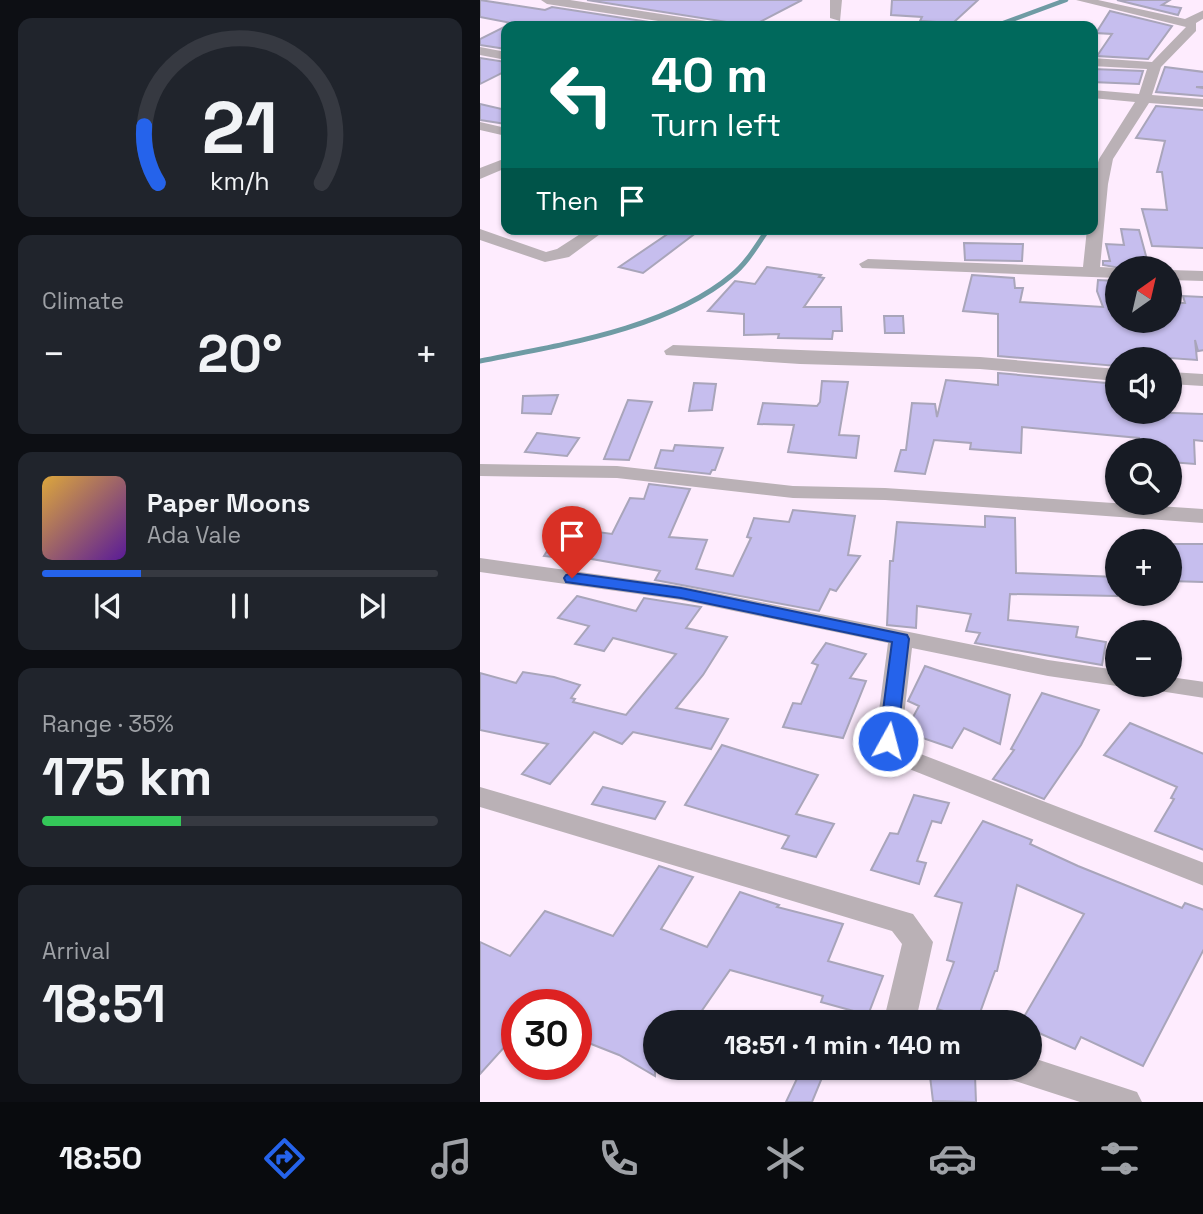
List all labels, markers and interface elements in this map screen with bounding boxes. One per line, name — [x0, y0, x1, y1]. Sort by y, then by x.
text: 40 m — [651, 44, 768, 106]
icon: left — [536, 49, 627, 140]
text: 21 — [202, 82, 278, 175]
text: Turn left — [651, 105, 781, 145]
text: km/h — [210, 165, 270, 197]
icon: arrive — [613, 182, 651, 220]
text: Then — [536, 184, 599, 218]
north arrow — [1105, 256, 1182, 332]
map controls — [1105, 256, 1182, 697]
text: Climate — [42, 286, 124, 316]
text: 20° — [197, 321, 283, 387]
text: − — [42, 330, 66, 378]
text: + — [414, 330, 438, 378]
button: sound — [1105, 347, 1182, 424]
button: search — [1105, 438, 1182, 515]
text: Paper Moons — [147, 486, 310, 520]
pin — [542, 506, 602, 578]
icon: arrive — [553, 517, 591, 555]
text: Ada Vale — [147, 520, 241, 550]
button: + — [1105, 529, 1182, 606]
icon: previous — [89, 587, 127, 625]
icon: pause — [221, 587, 259, 625]
icon: next — [353, 587, 391, 625]
button: − — [1105, 620, 1182, 697]
position arrow — [851, 704, 925, 778]
text: Range · 35% — [42, 709, 174, 739]
text: 175 km — [42, 744, 212, 810]
text: Arrival — [42, 936, 110, 966]
text: 18:51 — [42, 971, 166, 1037]
speed limit sign: 30 — [501, 989, 592, 1080]
text: 18:51 · 1 min · 140 m — [724, 1028, 961, 1062]
icon: directions — [260, 1134, 309, 1183]
icon: music — [427, 1134, 476, 1183]
icon: phone — [594, 1134, 643, 1183]
icon: climate — [761, 1134, 810, 1183]
icon: car — [928, 1134, 977, 1183]
icon: filters — [1095, 1134, 1144, 1183]
text: 18:50 — [59, 1138, 142, 1178]

